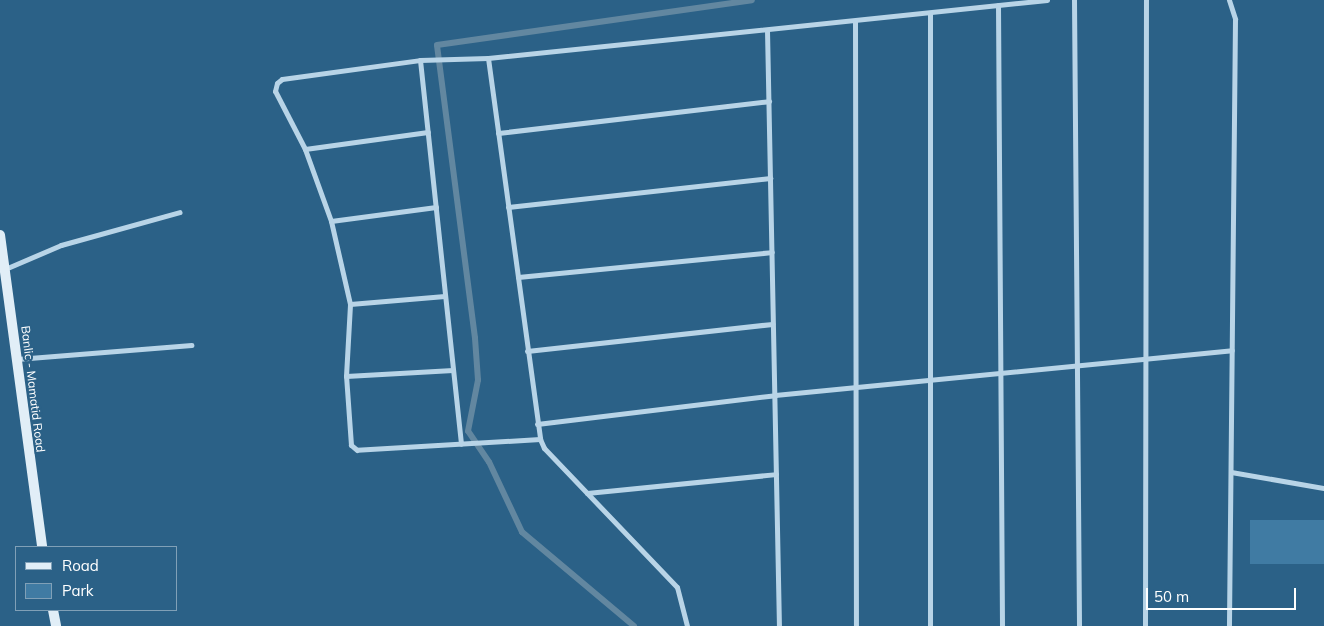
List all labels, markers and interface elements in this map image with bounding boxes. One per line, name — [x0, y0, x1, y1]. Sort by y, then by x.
street label: Banlic - Mamatid Road — [18, 325, 48, 453]
legend — [15, 546, 178, 611]
text: Road — [62, 556, 99, 575]
scale bar — [1149, 578, 1299, 610]
text: Park — [62, 581, 94, 600]
text: 50 m — [1154, 587, 1189, 606]

